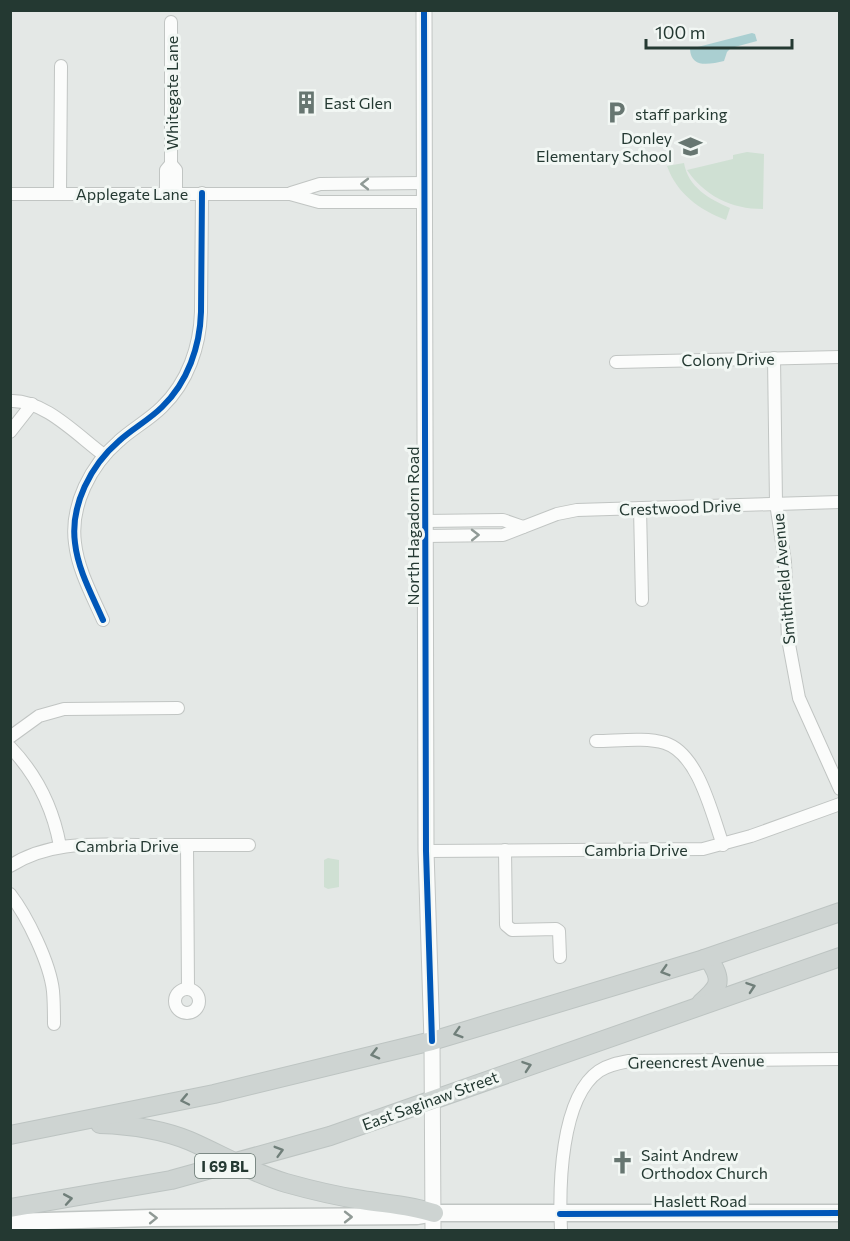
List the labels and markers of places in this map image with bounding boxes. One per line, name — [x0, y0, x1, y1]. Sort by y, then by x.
building icon: East Glen — [293, 89, 319, 115]
place label: East Glen — [324, 93, 392, 112]
parking icon: staff parking — [604, 100, 630, 126]
place label: staff parking — [635, 104, 728, 123]
place label: Donley Elementary School — [536, 128, 672, 165]
school or university icon: Donley Elementary School — [677, 133, 703, 159]
place label: Saint Andrew Orthodox Church — [641, 1145, 768, 1182]
church icon: Saint Andrew Orthodox Church — [610, 1150, 636, 1176]

